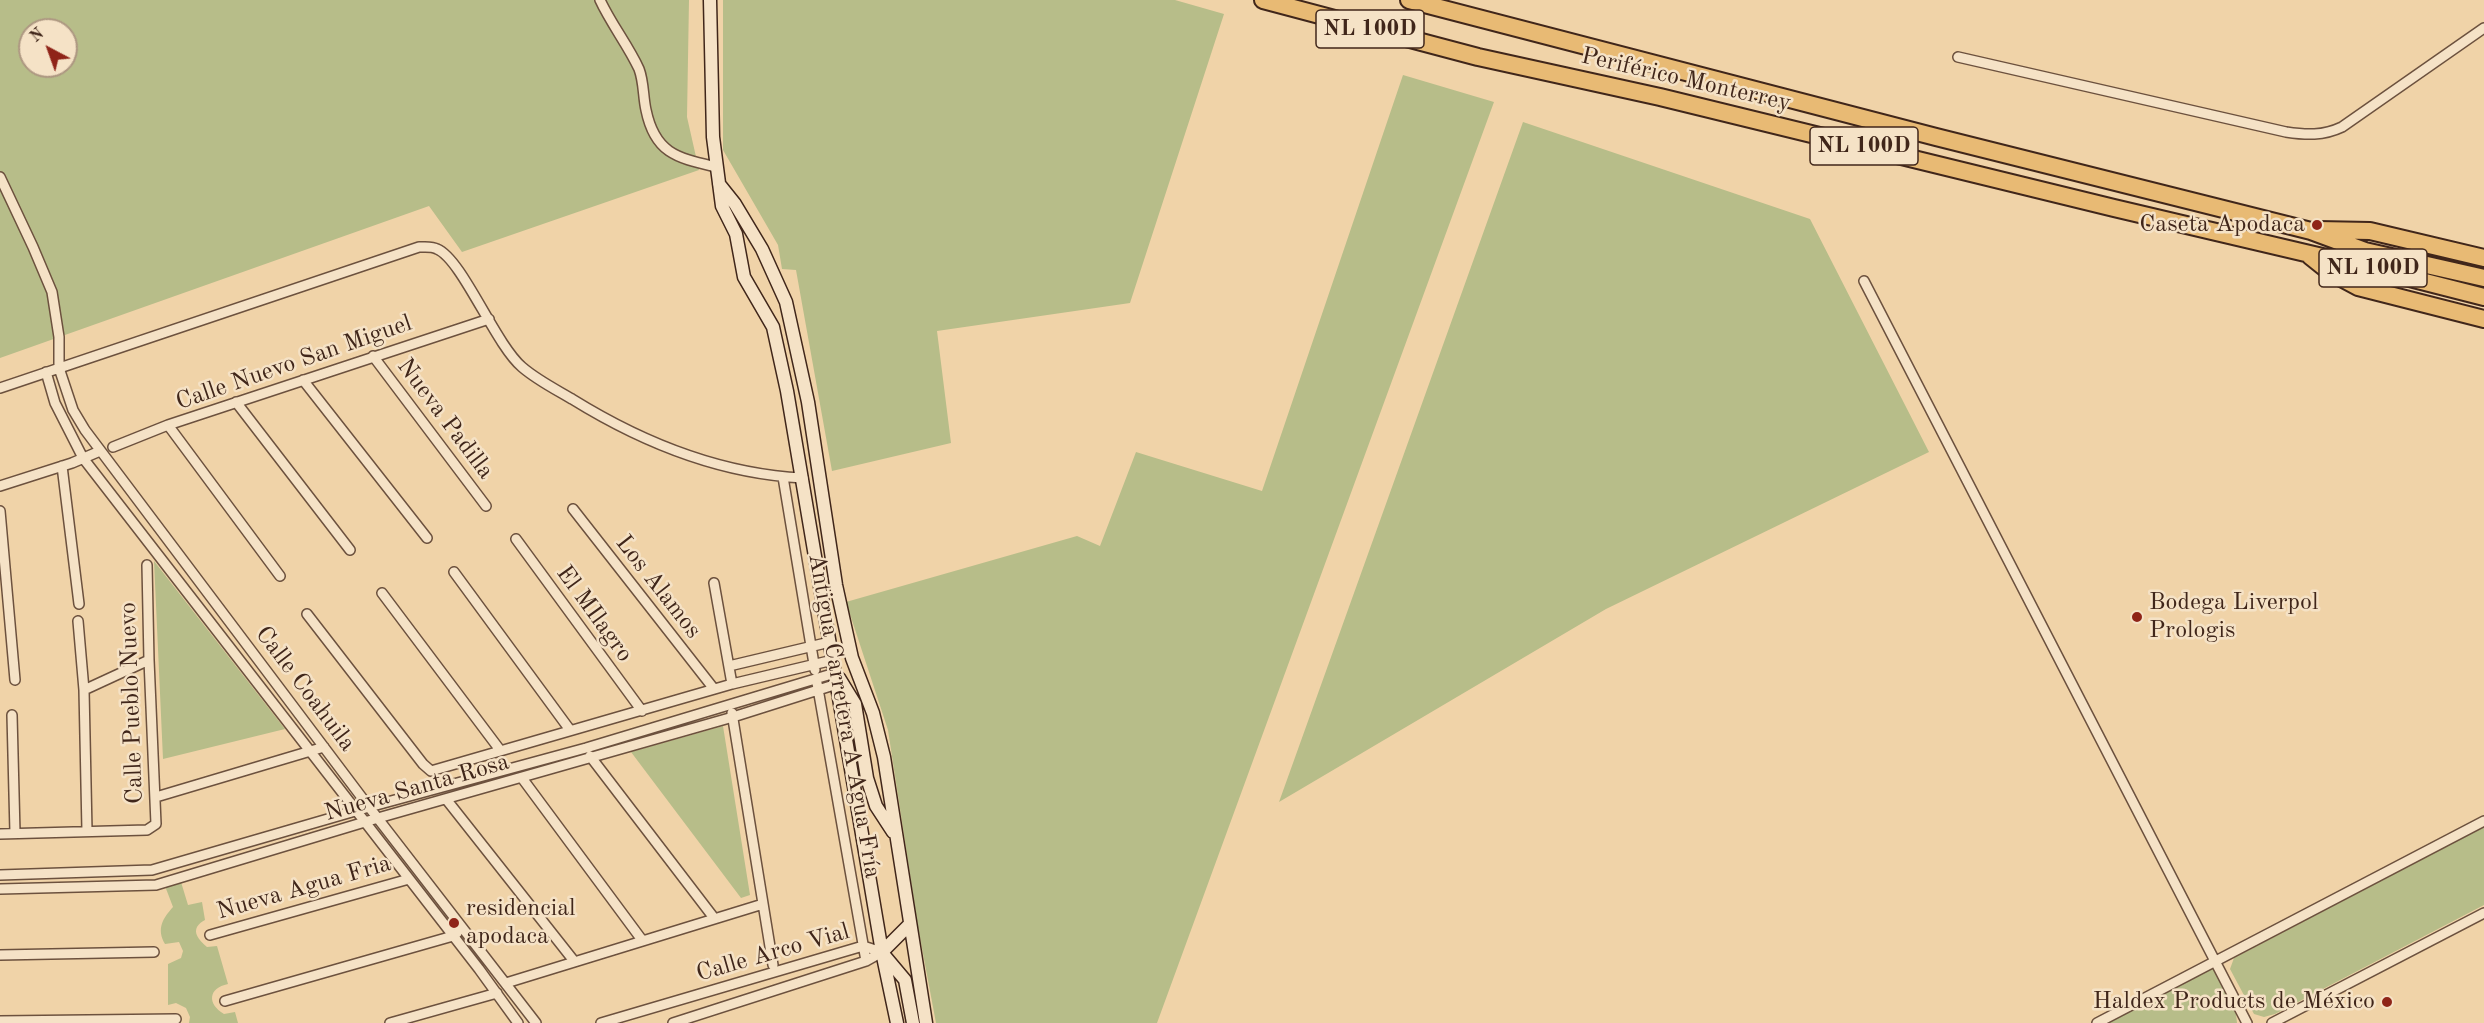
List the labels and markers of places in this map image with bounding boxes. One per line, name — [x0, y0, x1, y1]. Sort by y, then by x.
place label: Caseta Apodaca — [2139, 211, 2305, 239]
marker: Caseta Apodaca — [2310, 218, 2324, 232]
place label: Bodega Liverpol Prologis — [2149, 589, 2318, 645]
marker: Bodega Liverpol Prologis — [2130, 610, 2144, 624]
place label: residencial apodaca — [466, 895, 576, 951]
marker: residencial apodaca — [447, 916, 461, 930]
place label: Haldex Products de México — [2093, 988, 2375, 1016]
marker: Haldex Products de México — [2380, 995, 2394, 1009]

